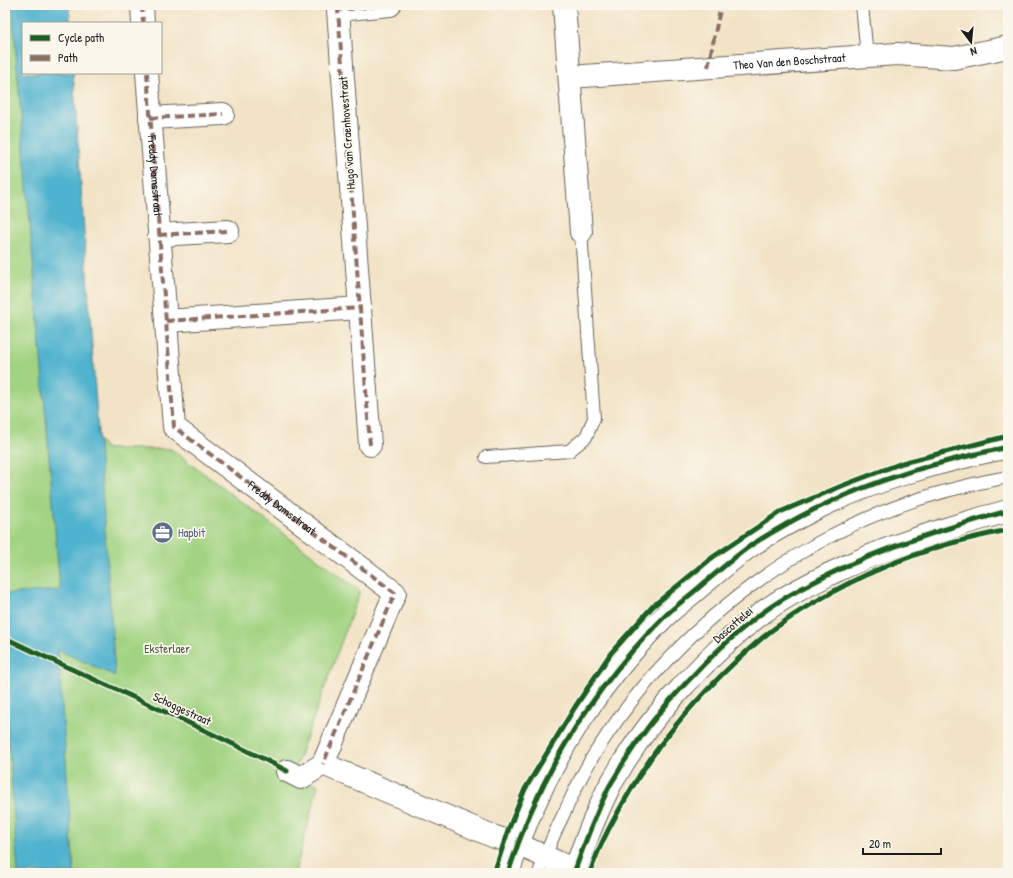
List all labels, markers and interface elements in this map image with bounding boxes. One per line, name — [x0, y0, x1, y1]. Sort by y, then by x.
legend — [22, 22, 162, 74]
north arrow — [951, 22, 991, 62]
text: Cycle path — [58, 29, 104, 46]
text: N — [969, 44, 979, 59]
text: Path — [58, 49, 78, 66]
street label: Theo Van den Boschstraat — [733, 49, 847, 73]
street label: Hugo van Craenhovestraat — [334, 75, 359, 190]
street label: Freddy Damsstraat — [144, 133, 167, 218]
street label: Freddy Damsstraat — [244, 476, 321, 539]
office icon: Hapbit — [149, 520, 175, 546]
place label: Hapbit — [178, 524, 206, 541]
street label: Dascottelei — [709, 602, 756, 647]
park label: Eksterlaer — [144, 640, 190, 657]
street label: Schoggestraat — [150, 688, 215, 730]
scale bar — [863, 830, 941, 856]
text: 20 m — [869, 835, 891, 852]

